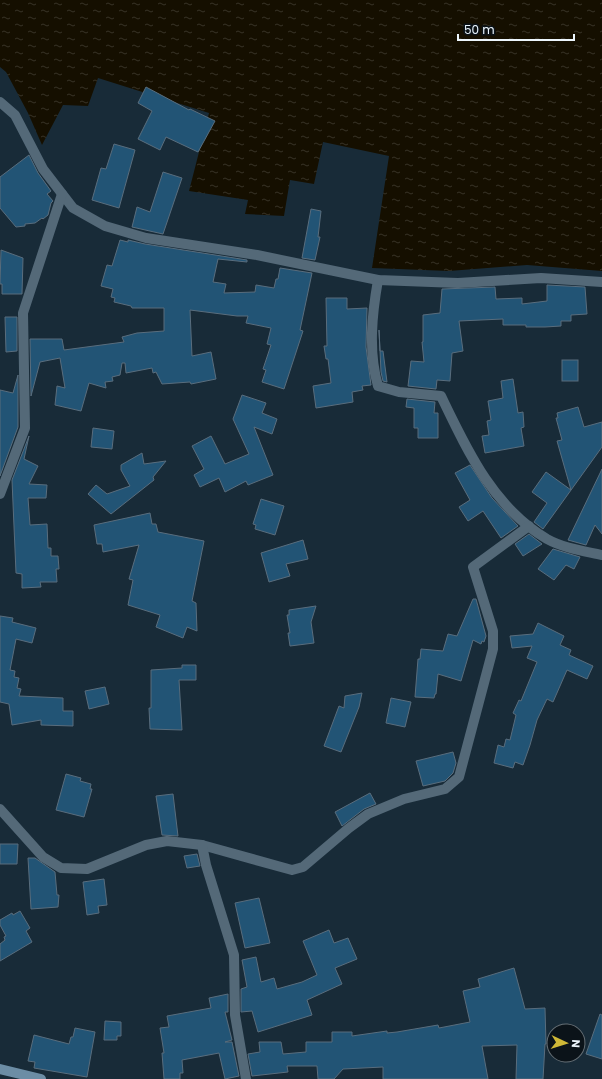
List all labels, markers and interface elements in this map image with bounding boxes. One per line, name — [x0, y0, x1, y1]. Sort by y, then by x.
scale bar — [458, 16, 574, 42]
text: 50 m — [464, 21, 495, 38]
north arrow — [546, 1023, 586, 1063]
text: N — [568, 1039, 584, 1048]

